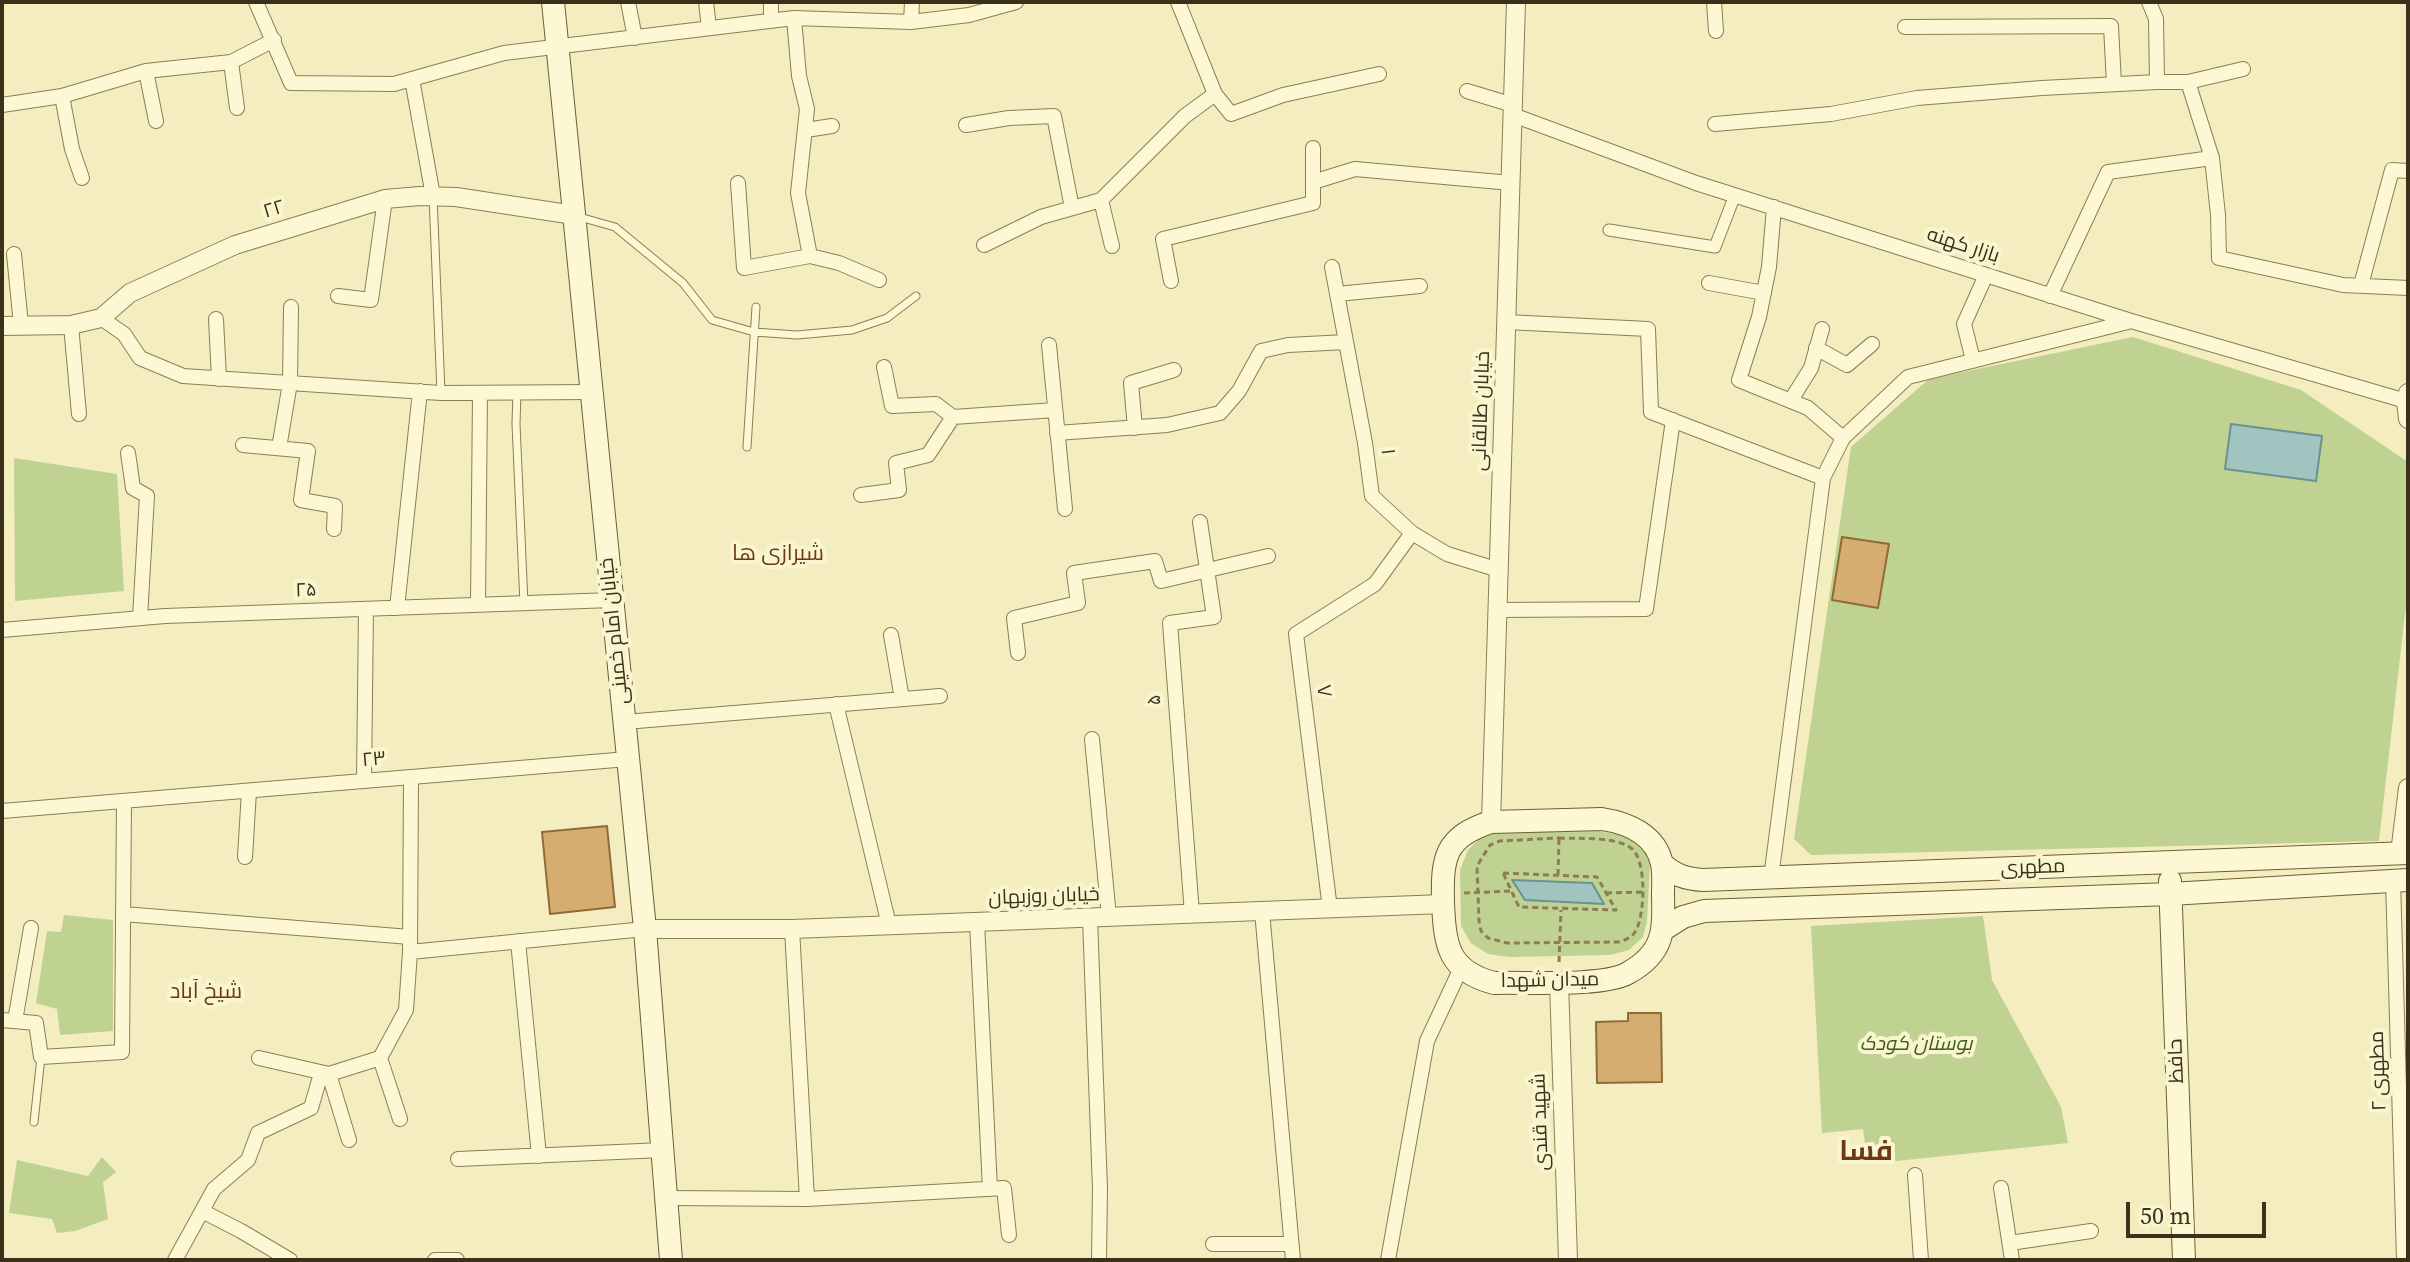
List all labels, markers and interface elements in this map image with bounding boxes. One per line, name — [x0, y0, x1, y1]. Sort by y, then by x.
street label: ۲۲ — [260, 195, 288, 225]
street label: بازار کهنه — [1924, 223, 2002, 269]
street label: خیابان طالقانی — [1468, 351, 1496, 471]
street label: ۱ — [1375, 447, 1399, 457]
district label: شیرازی ها — [732, 541, 824, 567]
street label: خیابان امام خمینی — [595, 556, 635, 706]
street label: ۲۵ — [295, 579, 317, 603]
street label: ۷ — [1310, 683, 1336, 699]
street label: ۵ — [1143, 694, 1167, 706]
street label: ۲۳ — [361, 747, 387, 773]
street label: مطهری — [2000, 855, 2066, 881]
street label: خیابان روزبهان — [988, 883, 1100, 911]
street label: میدان شهدا — [1500, 968, 1600, 994]
district label: شیخ آباد — [170, 979, 242, 1005]
street label: مطهری ۲ — [2366, 1031, 2392, 1111]
park label: بوستان کودک — [1860, 1033, 1972, 1057]
street label: حافظ — [2164, 1038, 2190, 1084]
street label: شهید قندی — [1527, 1073, 1555, 1171]
district label: فسا — [1839, 1136, 1893, 1170]
scale bar — [2130, 1186, 2270, 1236]
text: 50 m — [2140, 1199, 2191, 1232]

